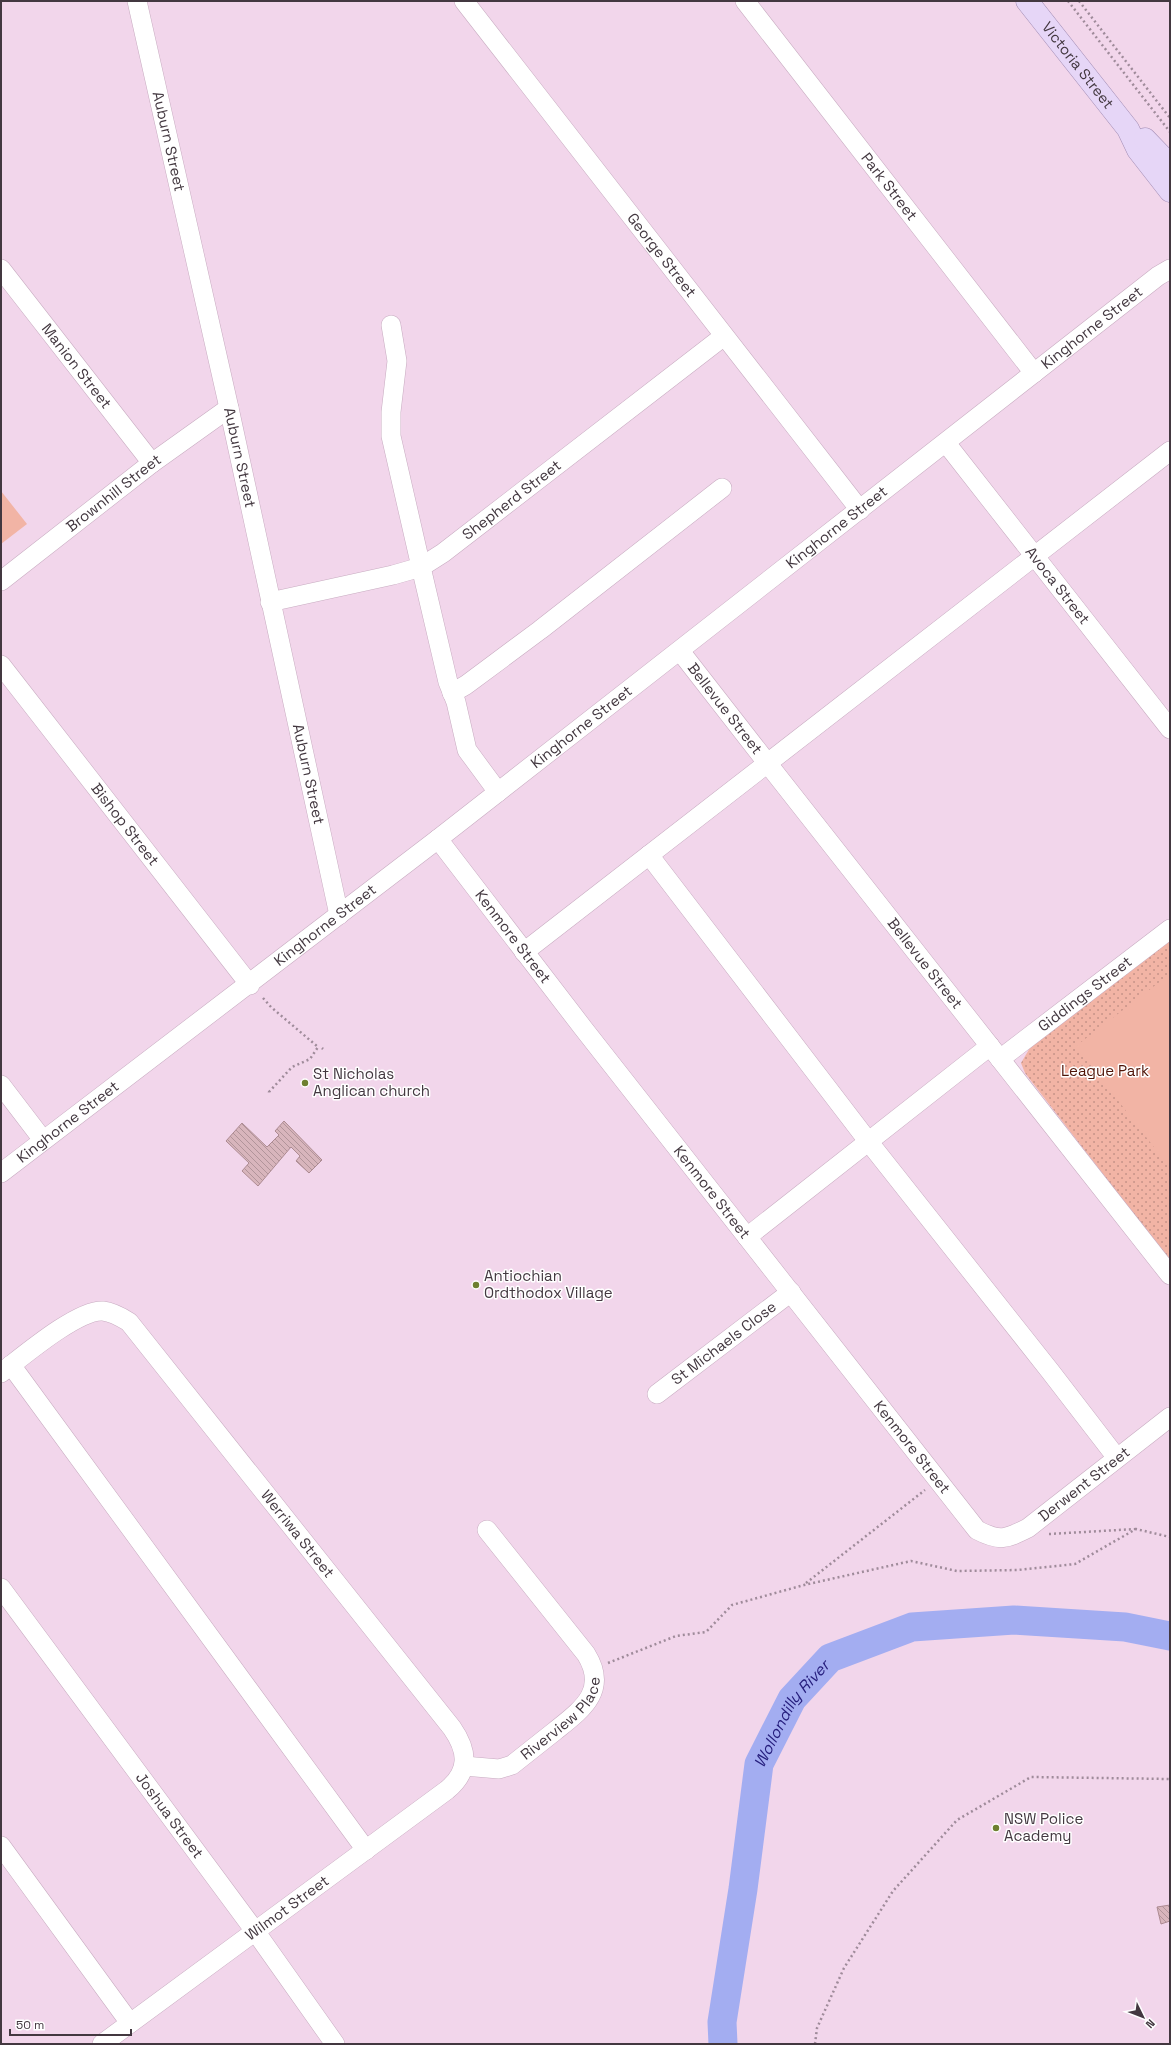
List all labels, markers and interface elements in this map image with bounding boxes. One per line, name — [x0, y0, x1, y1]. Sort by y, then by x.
street label: Victoria Street — [1038, 18, 1118, 112]
street label: Auburn Street — [149, 89, 190, 193]
street label: Park Street — [857, 148, 922, 224]
street label: George Street — [623, 209, 701, 301]
street label: Kinghorne Street — [1037, 282, 1146, 373]
street label: Manion Street — [38, 319, 116, 412]
street label: Auburn Street — [220, 406, 260, 509]
street label: Brownhill Street — [62, 449, 165, 536]
street label: Shepherd Street — [458, 455, 565, 544]
street label: Kinghorne Street — [782, 481, 891, 573]
street label: Avoca Street — [1022, 542, 1094, 628]
street label: Bellevue Street — [684, 659, 767, 758]
street label: Kinghorne Street — [526, 681, 636, 772]
street label: Auburn Street — [289, 722, 329, 826]
street label: Bishop Street — [87, 779, 164, 869]
street label: Kinghorne Street — [270, 880, 380, 970]
street label: Kenmore Street — [471, 886, 555, 987]
street label: Bellevue Street — [884, 914, 967, 1013]
street label: Giddings Street — [1034, 952, 1135, 1036]
park label: League Park — [1061, 1061, 1149, 1080]
place label: St Nicholas Anglican church — [313, 1064, 430, 1100]
street label: Kinghorne Street — [13, 1076, 122, 1167]
marker: St Nicholas Anglican church — [300, 1078, 310, 1088]
street label: Kenmore Street — [670, 1142, 755, 1242]
place label: Antiochian Ordthodox Village — [484, 1266, 613, 1302]
marker: Antiochian Ordthodox Village — [471, 1280, 481, 1290]
street label: St Michaels Close — [667, 1297, 780, 1389]
street label: Kenmore Street — [870, 1396, 955, 1497]
street label: Derwent Street — [1034, 1442, 1133, 1525]
street label: Werriwa Street — [257, 1486, 339, 1581]
water label: Wollondilly River — [749, 1654, 835, 1771]
street label: Riverview Place — [517, 1676, 604, 1764]
street label: Joshua Street — [132, 1768, 208, 1862]
place label: NSW Police Academy — [1004, 1809, 1083, 1845]
marker: NSW Police Academy — [991, 1823, 1001, 1833]
street label: Wilmot Street — [241, 1871, 332, 1944]
north arrow — [1123, 1997, 1163, 2037]
scale bar — [10, 2011, 131, 2037]
text: N — [1143, 2016, 1158, 2031]
text: 50 m — [16, 2017, 44, 2033]

